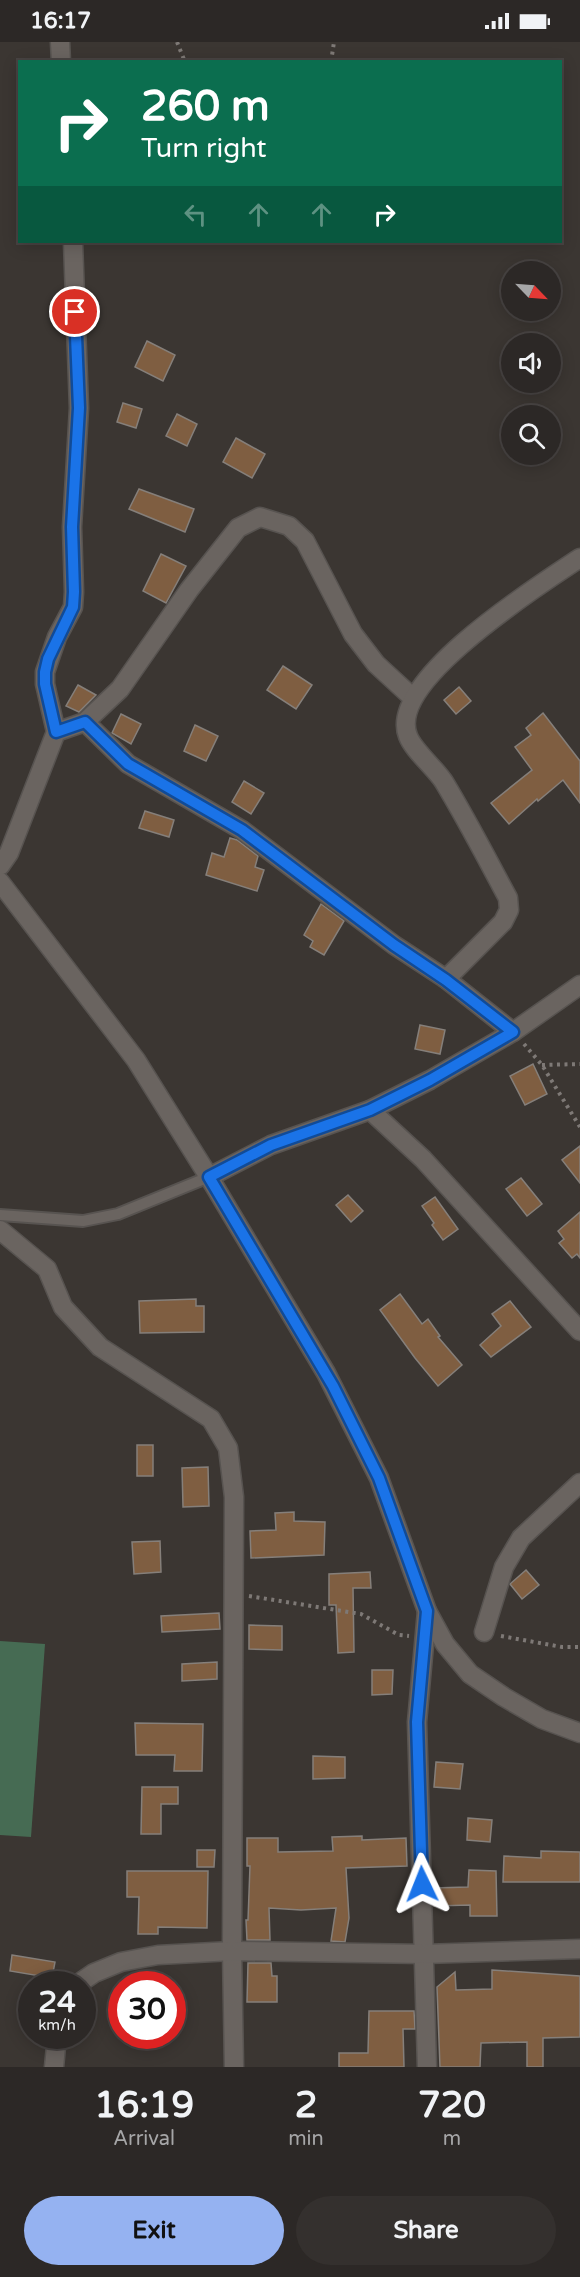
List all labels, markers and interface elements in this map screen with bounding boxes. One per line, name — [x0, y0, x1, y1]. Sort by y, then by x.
text: 16:17 — [30, 8, 91, 34]
text: 260 m — [141, 81, 270, 132]
icon: right — [42, 84, 120, 162]
text: Turn right — [141, 132, 267, 165]
icon: left — [179, 198, 212, 231]
icon: ahead — [242, 198, 275, 231]
icon: ahead — [305, 198, 338, 231]
icon: right — [368, 198, 401, 231]
north arrow — [501, 261, 561, 321]
map controls — [501, 261, 561, 465]
pin — [49, 286, 100, 337]
icon: arrive — [58, 295, 91, 328]
button: sound — [501, 333, 561, 393]
button: search — [501, 405, 561, 465]
position arrow — [390, 1852, 454, 1916]
speed limit sign: 30 — [108, 1971, 186, 2049]
text: 24 — [38, 1984, 76, 2021]
text: km/h — [38, 2016, 76, 2034]
text: 16:19 — [94, 2084, 194, 2127]
text: 2 — [295, 2084, 317, 2127]
text: 720 — [418, 2084, 486, 2127]
text: Arrival — [113, 2127, 175, 2151]
text: min — [288, 2127, 324, 2151]
text: m — [443, 2127, 461, 2151]
button: Exit — [24, 2196, 284, 2265]
button: Share — [296, 2196, 556, 2265]

